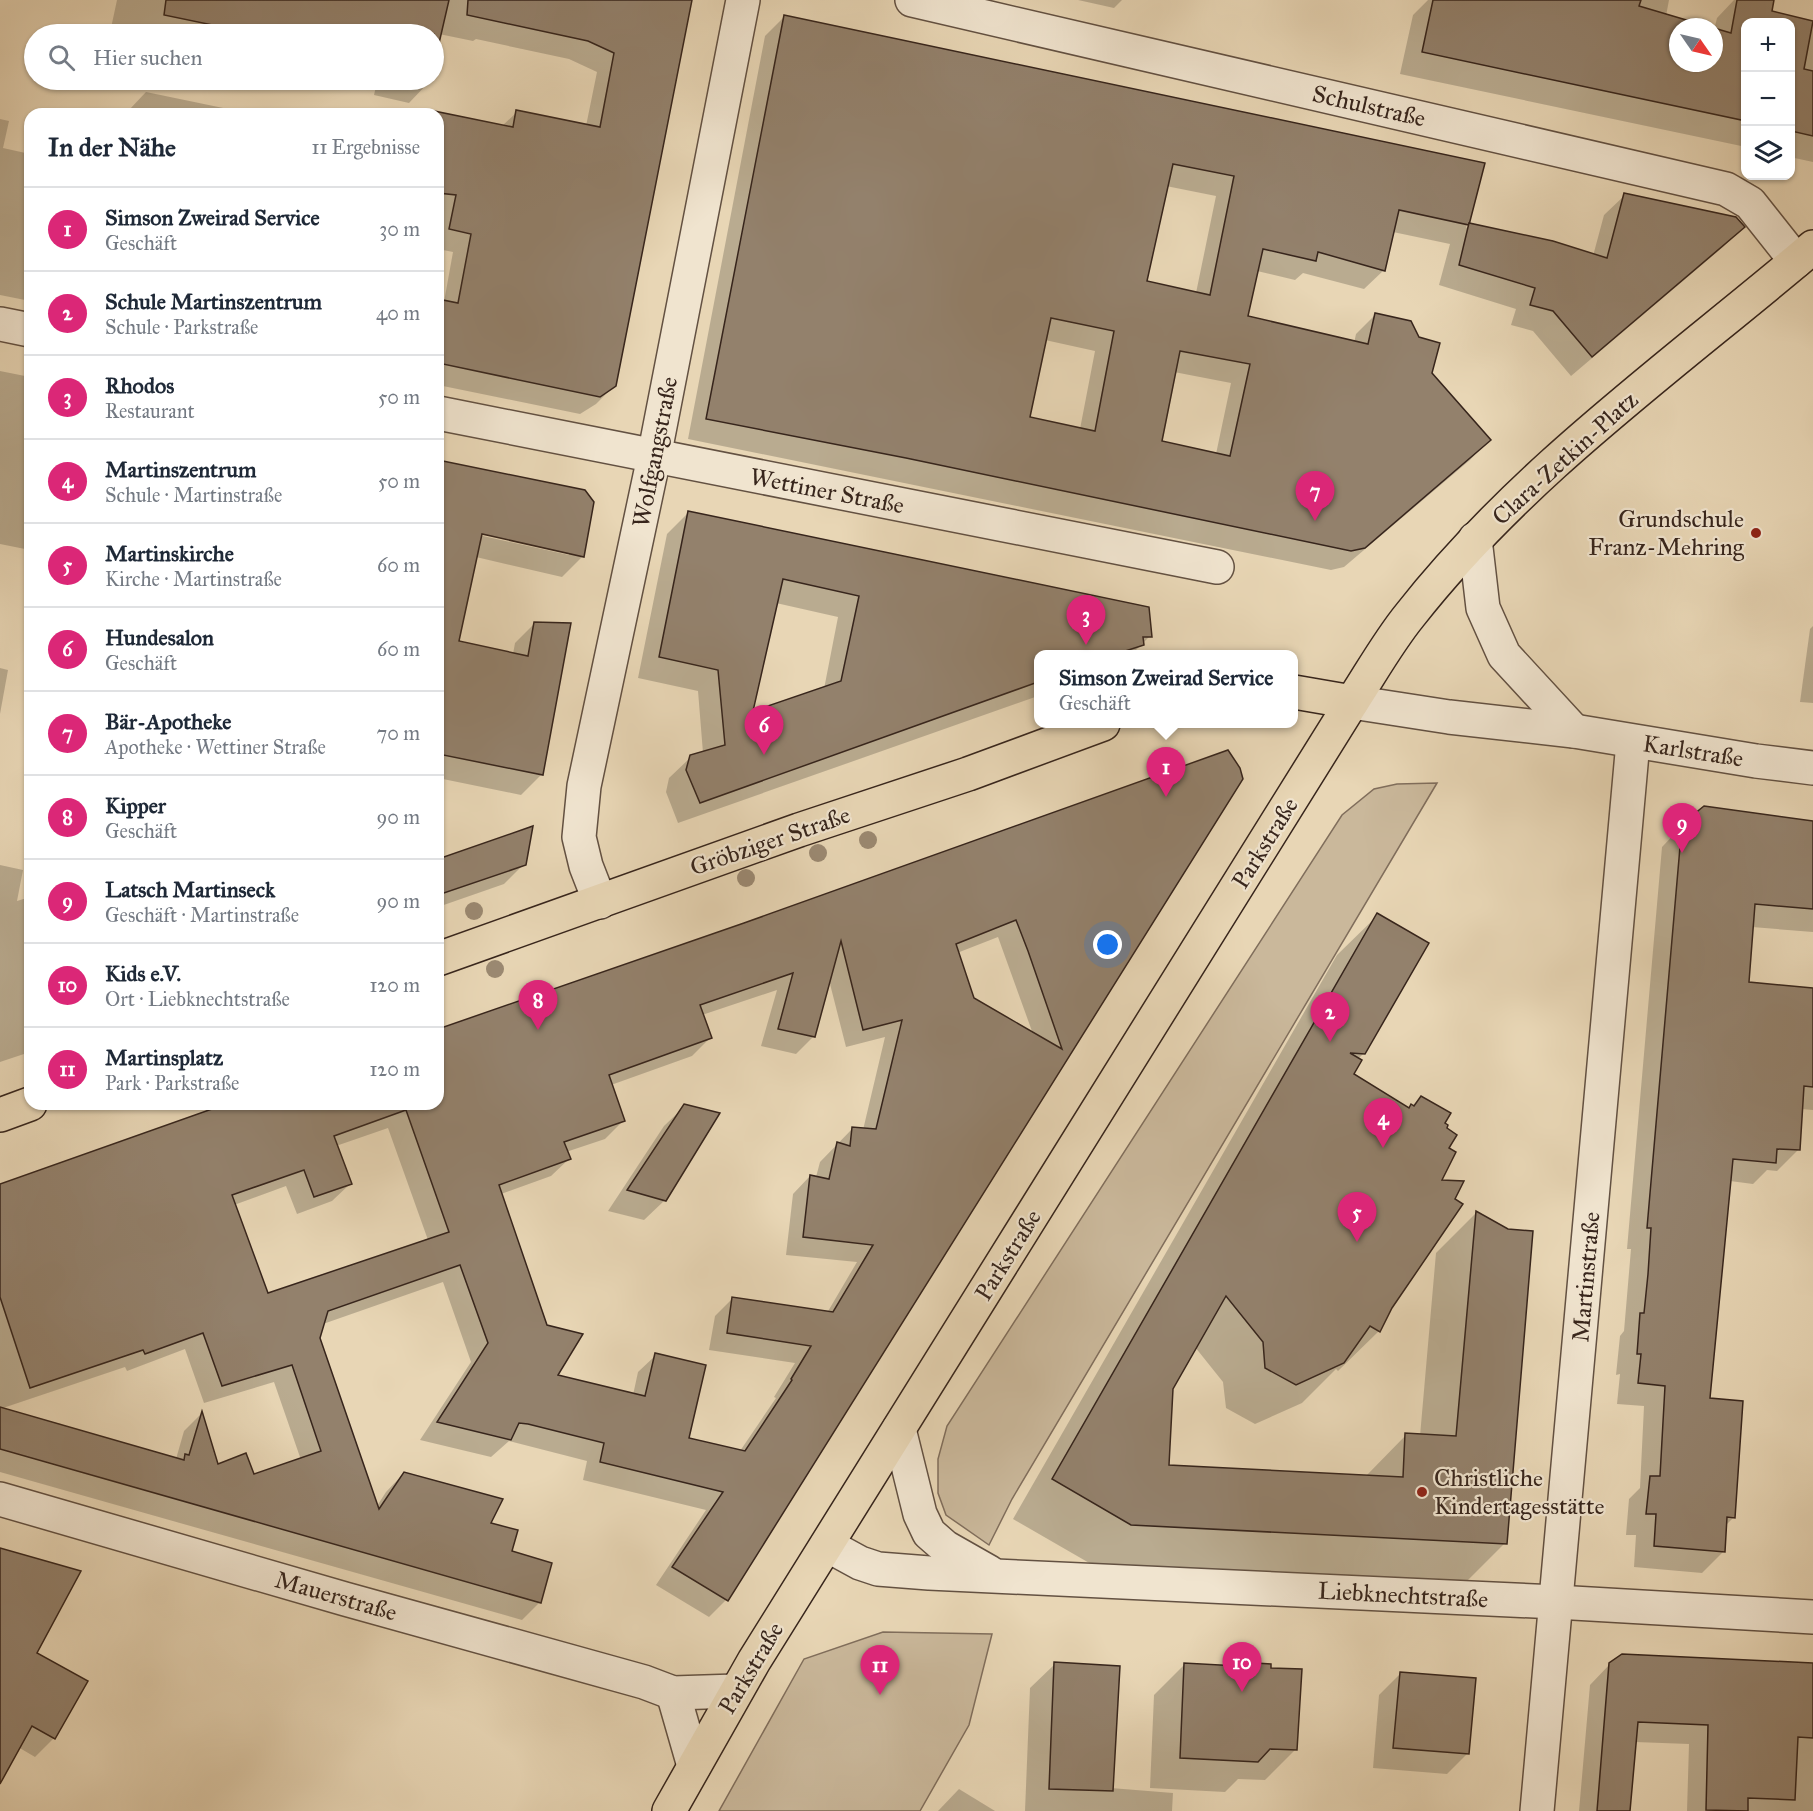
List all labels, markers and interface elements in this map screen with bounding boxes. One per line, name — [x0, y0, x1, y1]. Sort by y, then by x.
north arrow — [1669, 18, 1723, 72]
map controls — [1741, 18, 1795, 180]
button: + — [1741, 18, 1795, 72]
search box — [24, 24, 444, 90]
icon: search — [45, 41, 78, 74]
text: Hier suchen — [93, 44, 202, 71]
button: − — [1741, 72, 1795, 126]
street label: Schulstraße — [1309, 78, 1429, 134]
button: layers — [1741, 126, 1795, 180]
text: In der Nähe — [48, 131, 176, 163]
text: 11 Ergebnisse — [312, 135, 420, 159]
text: Simson Zweirad Service — [105, 204, 320, 231]
text: 1 — [64, 217, 71, 241]
text: 30 m — [379, 217, 420, 241]
text: Geschäft — [105, 231, 177, 255]
text: Schule Martinszentrum — [105, 288, 322, 315]
text: 2 — [63, 301, 72, 325]
text: 40 m — [376, 301, 420, 325]
text: Schule · Parkstraße — [105, 315, 258, 339]
text: Rhodos — [105, 372, 174, 399]
street label: Wolfgangstraße — [626, 374, 684, 530]
text: 3 — [64, 385, 72, 409]
text: 50 m — [378, 385, 420, 409]
street label: Clara-Zetkin-Platz — [1486, 385, 1644, 531]
text: Restaurant — [105, 399, 195, 423]
text: Martinszentrum — [105, 456, 257, 483]
street label: Wettiner Straße — [747, 461, 907, 521]
text: 4 — [62, 469, 73, 493]
text: 50 m — [378, 469, 420, 493]
pin: 7 — [1296, 472, 1334, 521]
text: Schule · Martinstraße — [105, 483, 282, 507]
place label: Grundschule Franz-Mehring — [1588, 504, 1745, 562]
marker: Grundschule Franz-Mehring — [1749, 526, 1763, 540]
text: Martinskirche — [105, 540, 234, 567]
text: 5 — [63, 553, 72, 577]
text: 60 m — [377, 553, 420, 577]
text: Kirche · Martinstraße — [105, 567, 282, 591]
pin: 3 — [1066, 596, 1106, 645]
text: Hundesalon — [105, 624, 214, 651]
text: 6 — [62, 637, 73, 661]
text: 60 m — [377, 637, 420, 661]
popup — [1034, 650, 1298, 728]
text: Geschäft — [105, 651, 177, 675]
text: Simson Zweirad Service — [1059, 664, 1273, 691]
text: Geschäft — [1059, 691, 1131, 715]
pin: 6 — [744, 706, 783, 755]
text: Bär-Apotheke — [105, 708, 231, 735]
text: 7 — [62, 721, 73, 745]
text: 70 m — [377, 721, 420, 745]
street label: Karlstraße — [1641, 728, 1745, 774]
text: Apotheke · Wettiner Straße — [105, 735, 326, 759]
pin: 1 — [1146, 748, 1186, 797]
text: Kipper — [105, 792, 166, 819]
street label: Parkstraße — [1225, 792, 1305, 894]
street label: Gröbziger Straße — [686, 800, 854, 882]
pin: 9 — [1662, 804, 1702, 853]
text: 8 — [62, 805, 73, 829]
text: 90 m — [377, 805, 420, 829]
text: Geschäft — [105, 819, 177, 843]
text: Latsch Martinseck — [105, 876, 275, 903]
text: 9 — [62, 889, 73, 913]
text: 90 m — [377, 889, 420, 913]
text: Geschäft · Martinstraße — [105, 903, 299, 927]
your location — [1093, 930, 1122, 959]
text: Kids e.V. — [105, 960, 181, 987]
text: 10 — [58, 973, 77, 997]
text: 120 m — [369, 973, 420, 997]
pin: 8 — [518, 980, 558, 1030]
text: Ort · Liebknechtstraße — [105, 987, 290, 1011]
pin: 2 — [1310, 992, 1350, 1042]
text: Martinsplatz — [105, 1044, 223, 1071]
text: 11 — [60, 1057, 75, 1081]
text: 120 m — [369, 1057, 420, 1081]
text: Park · Parkstraße — [105, 1071, 239, 1095]
pin: 4 — [1364, 1098, 1402, 1148]
pin: 5 — [1338, 1192, 1376, 1242]
street label: Parkstraße — [968, 1204, 1048, 1306]
street label: Martinstraße — [1565, 1211, 1607, 1343]
place label: Christliche Kindertagesstätte — [1434, 1463, 1605, 1521]
marker: Christliche Kindertagesstätte — [1415, 1485, 1429, 1499]
street label: Mauerstraße — [272, 1564, 400, 1628]
street label: Liebknechtstraße — [1317, 1576, 1489, 1614]
street label: Parkstraße — [712, 1616, 790, 1720]
pin: 10 — [1222, 1642, 1262, 1692]
pin: 11 — [860, 1646, 900, 1695]

